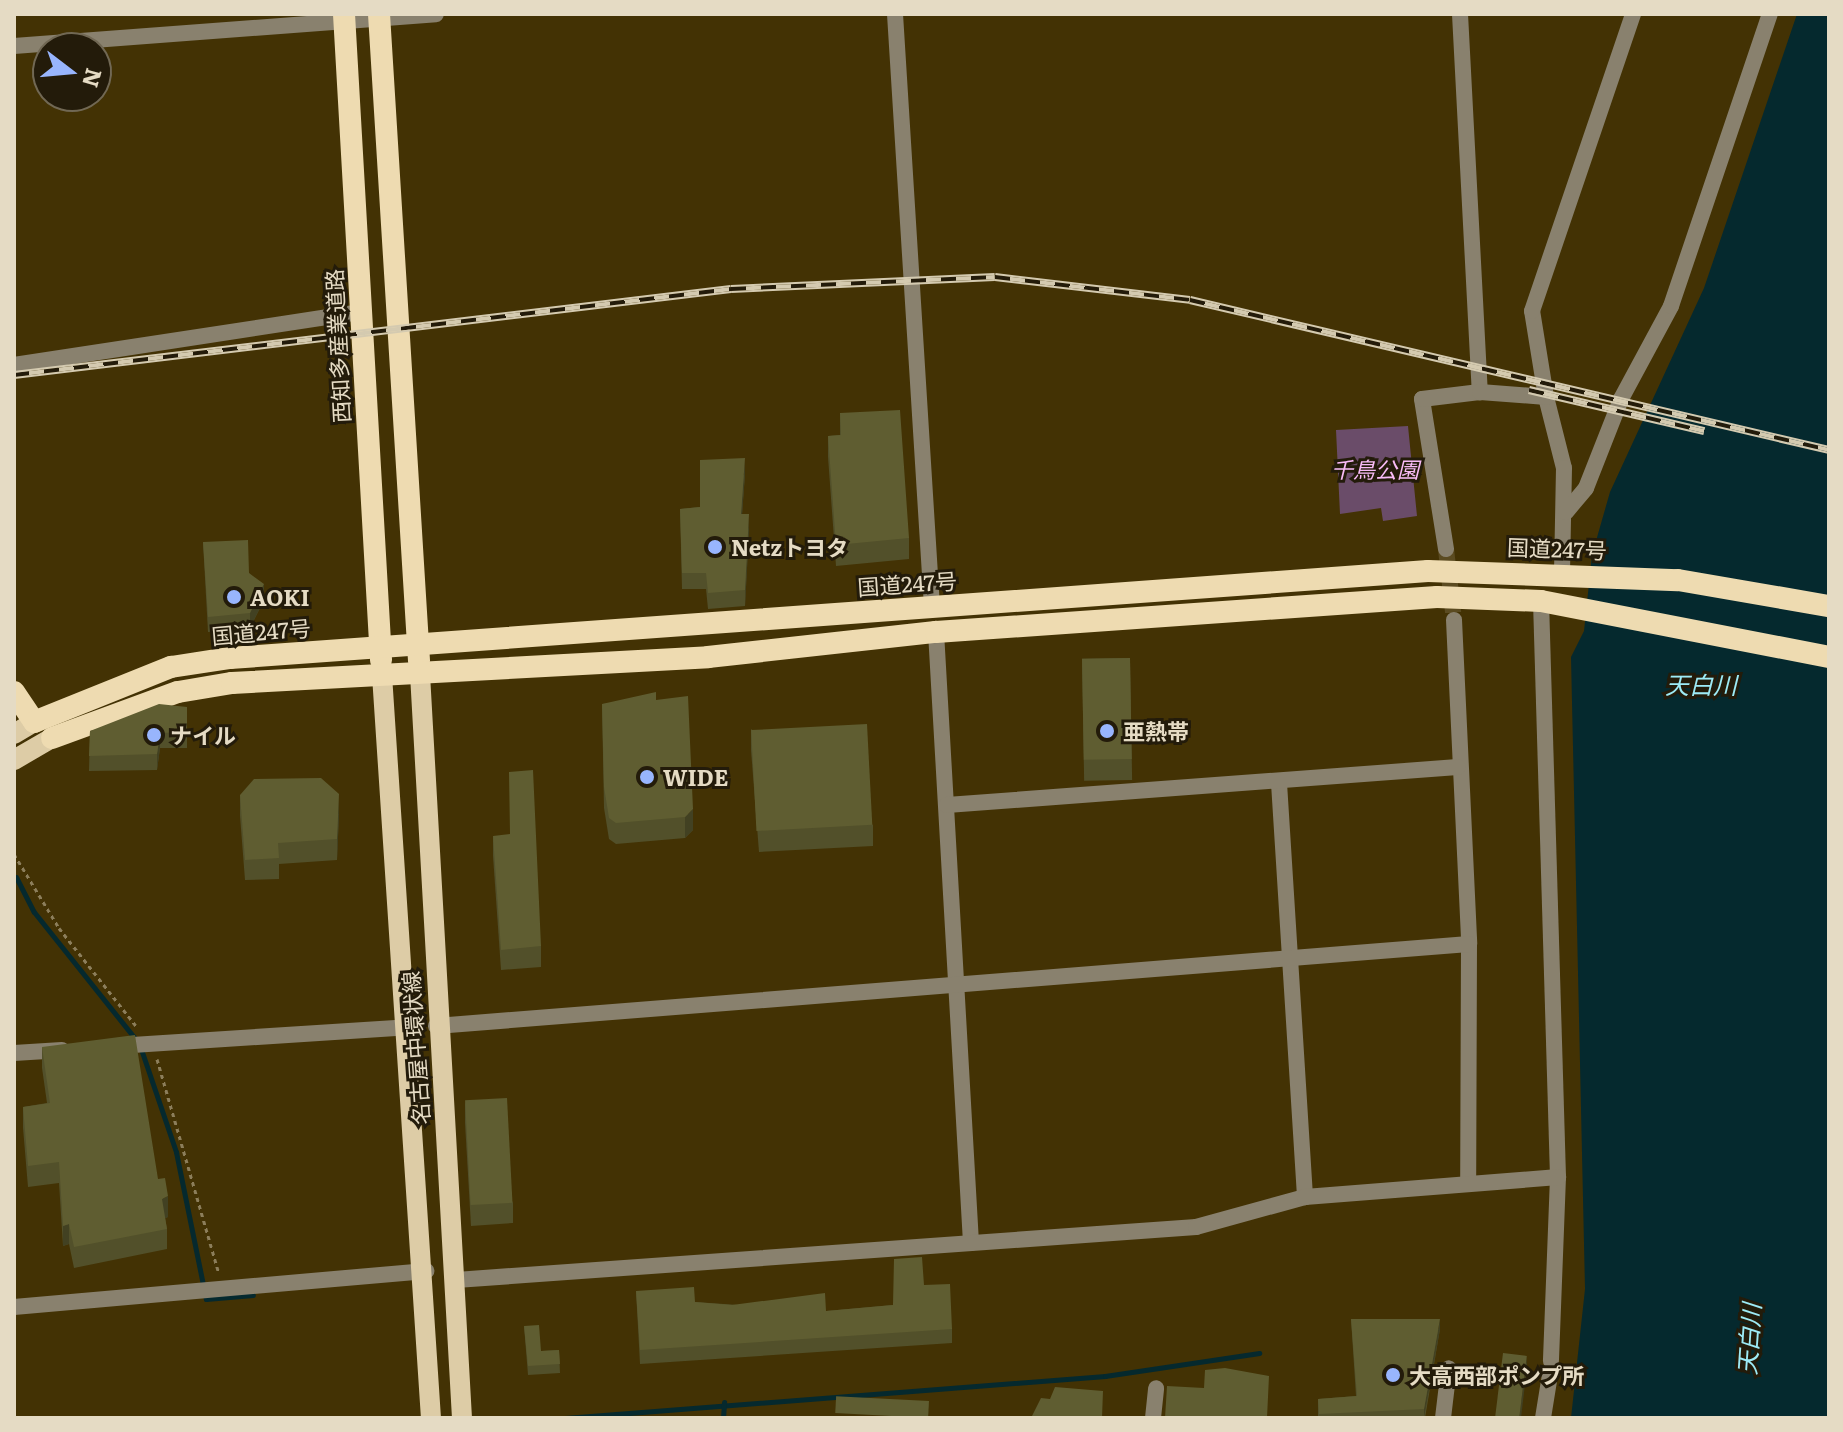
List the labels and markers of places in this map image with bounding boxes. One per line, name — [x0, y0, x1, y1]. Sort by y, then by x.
place label: Netzトヨタ — [731, 534, 848, 560]
marker: Netzトヨタ — [706, 538, 724, 556]
place label: AOKI — [250, 584, 310, 610]
marker: AOKI — [225, 588, 243, 606]
place label: 亜熱帯 — [1123, 718, 1189, 744]
place label: ナイル — [170, 722, 236, 748]
marker: 亜熱帯 — [1098, 722, 1116, 740]
marker: ナイル — [145, 726, 163, 744]
place label: WIDE — [663, 764, 728, 790]
marker: WIDE — [638, 768, 656, 786]
place label: 大高西部ポンプ所 — [1409, 1362, 1585, 1388]
marker: 大高西部ポンプ所 — [1384, 1366, 1402, 1384]

